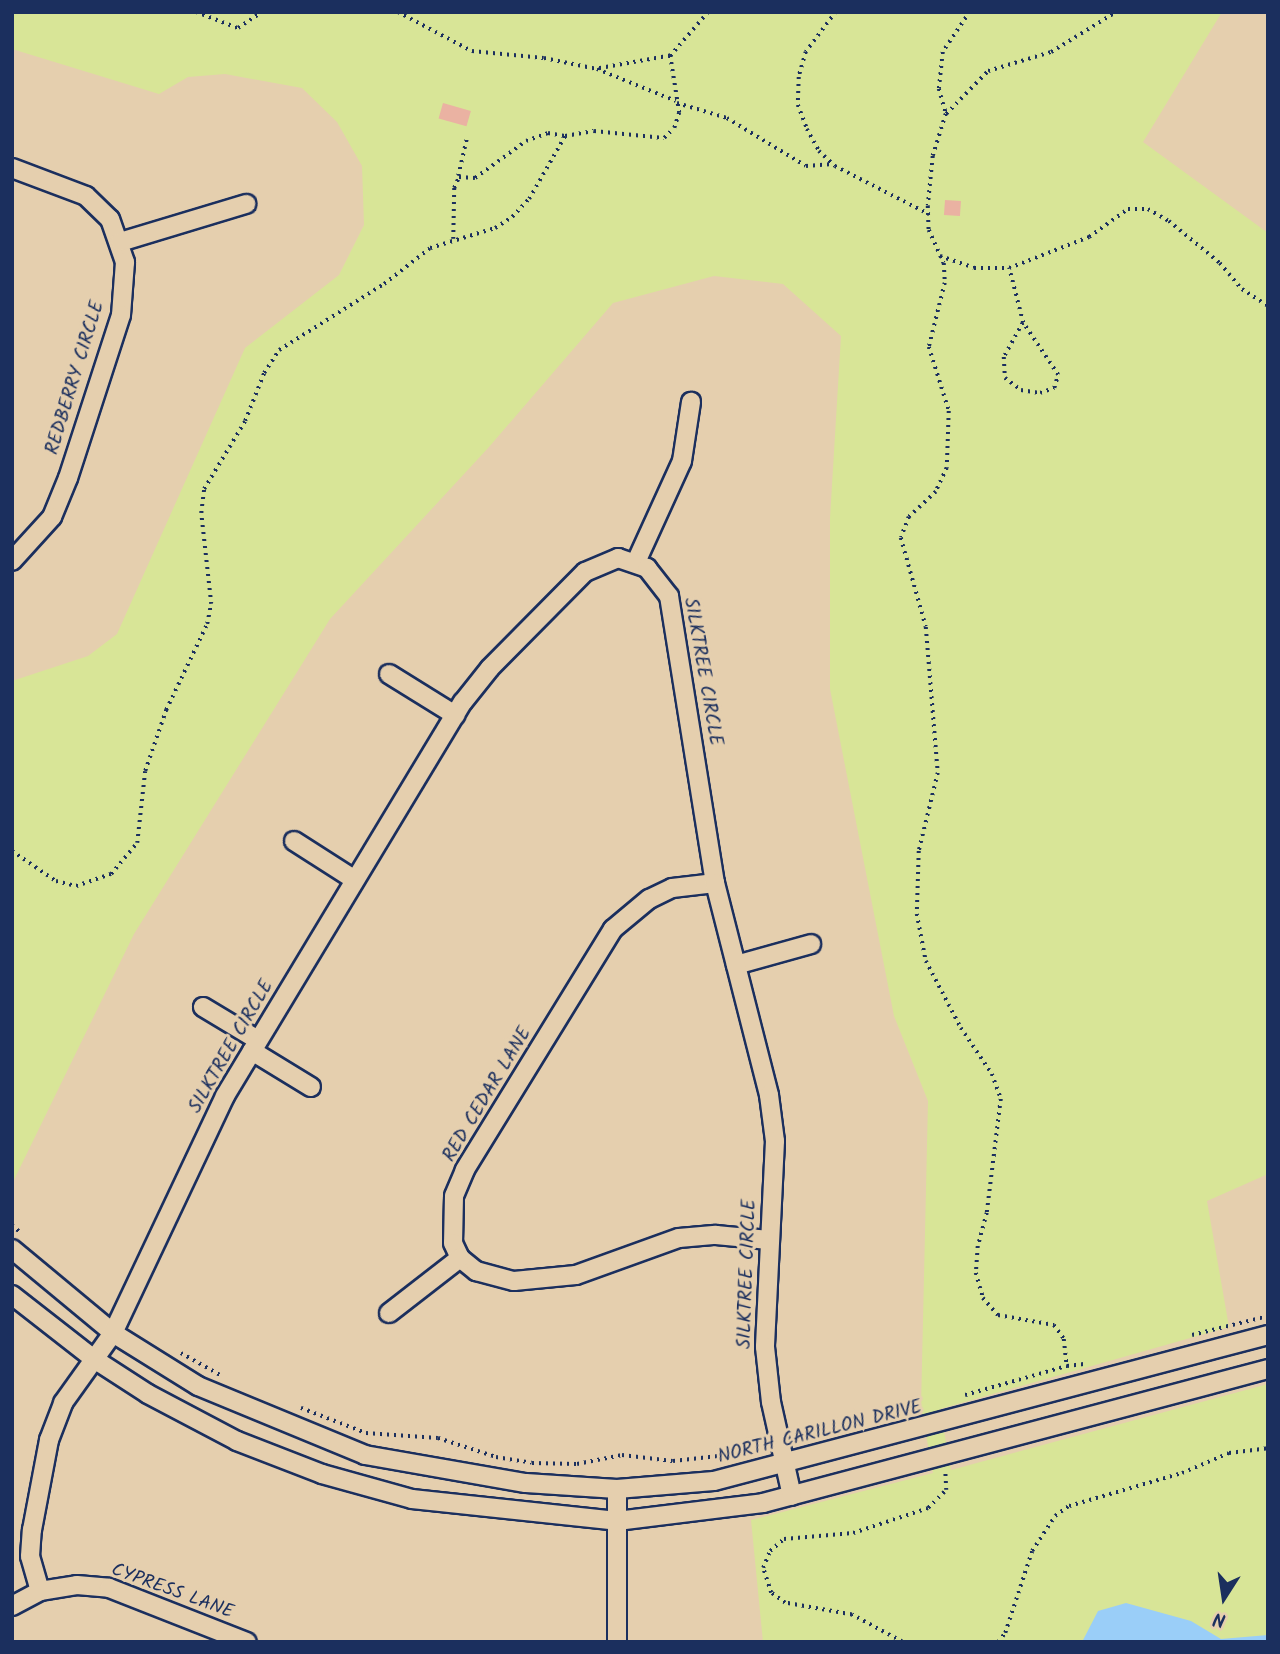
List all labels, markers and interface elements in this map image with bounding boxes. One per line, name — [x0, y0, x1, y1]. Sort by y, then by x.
street label: REDBERRY CIRCLE — [42, 298, 110, 458]
street label: SILKTREE CIRCLE — [678, 596, 726, 748]
street label: SILKTREE CIRCLE — [185, 976, 279, 1118]
street label: RED CEDAR LANE — [439, 1024, 537, 1166]
street label: SILKTREE CIRCLE — [734, 1199, 762, 1349]
street label: NORTH CARILLON DRIVE — [716, 1397, 924, 1469]
street label: CYPRESS LANE — [108, 1559, 236, 1625]
north arrow — [1189, 1563, 1259, 1633]
text: N — [1211, 1603, 1229, 1634]

